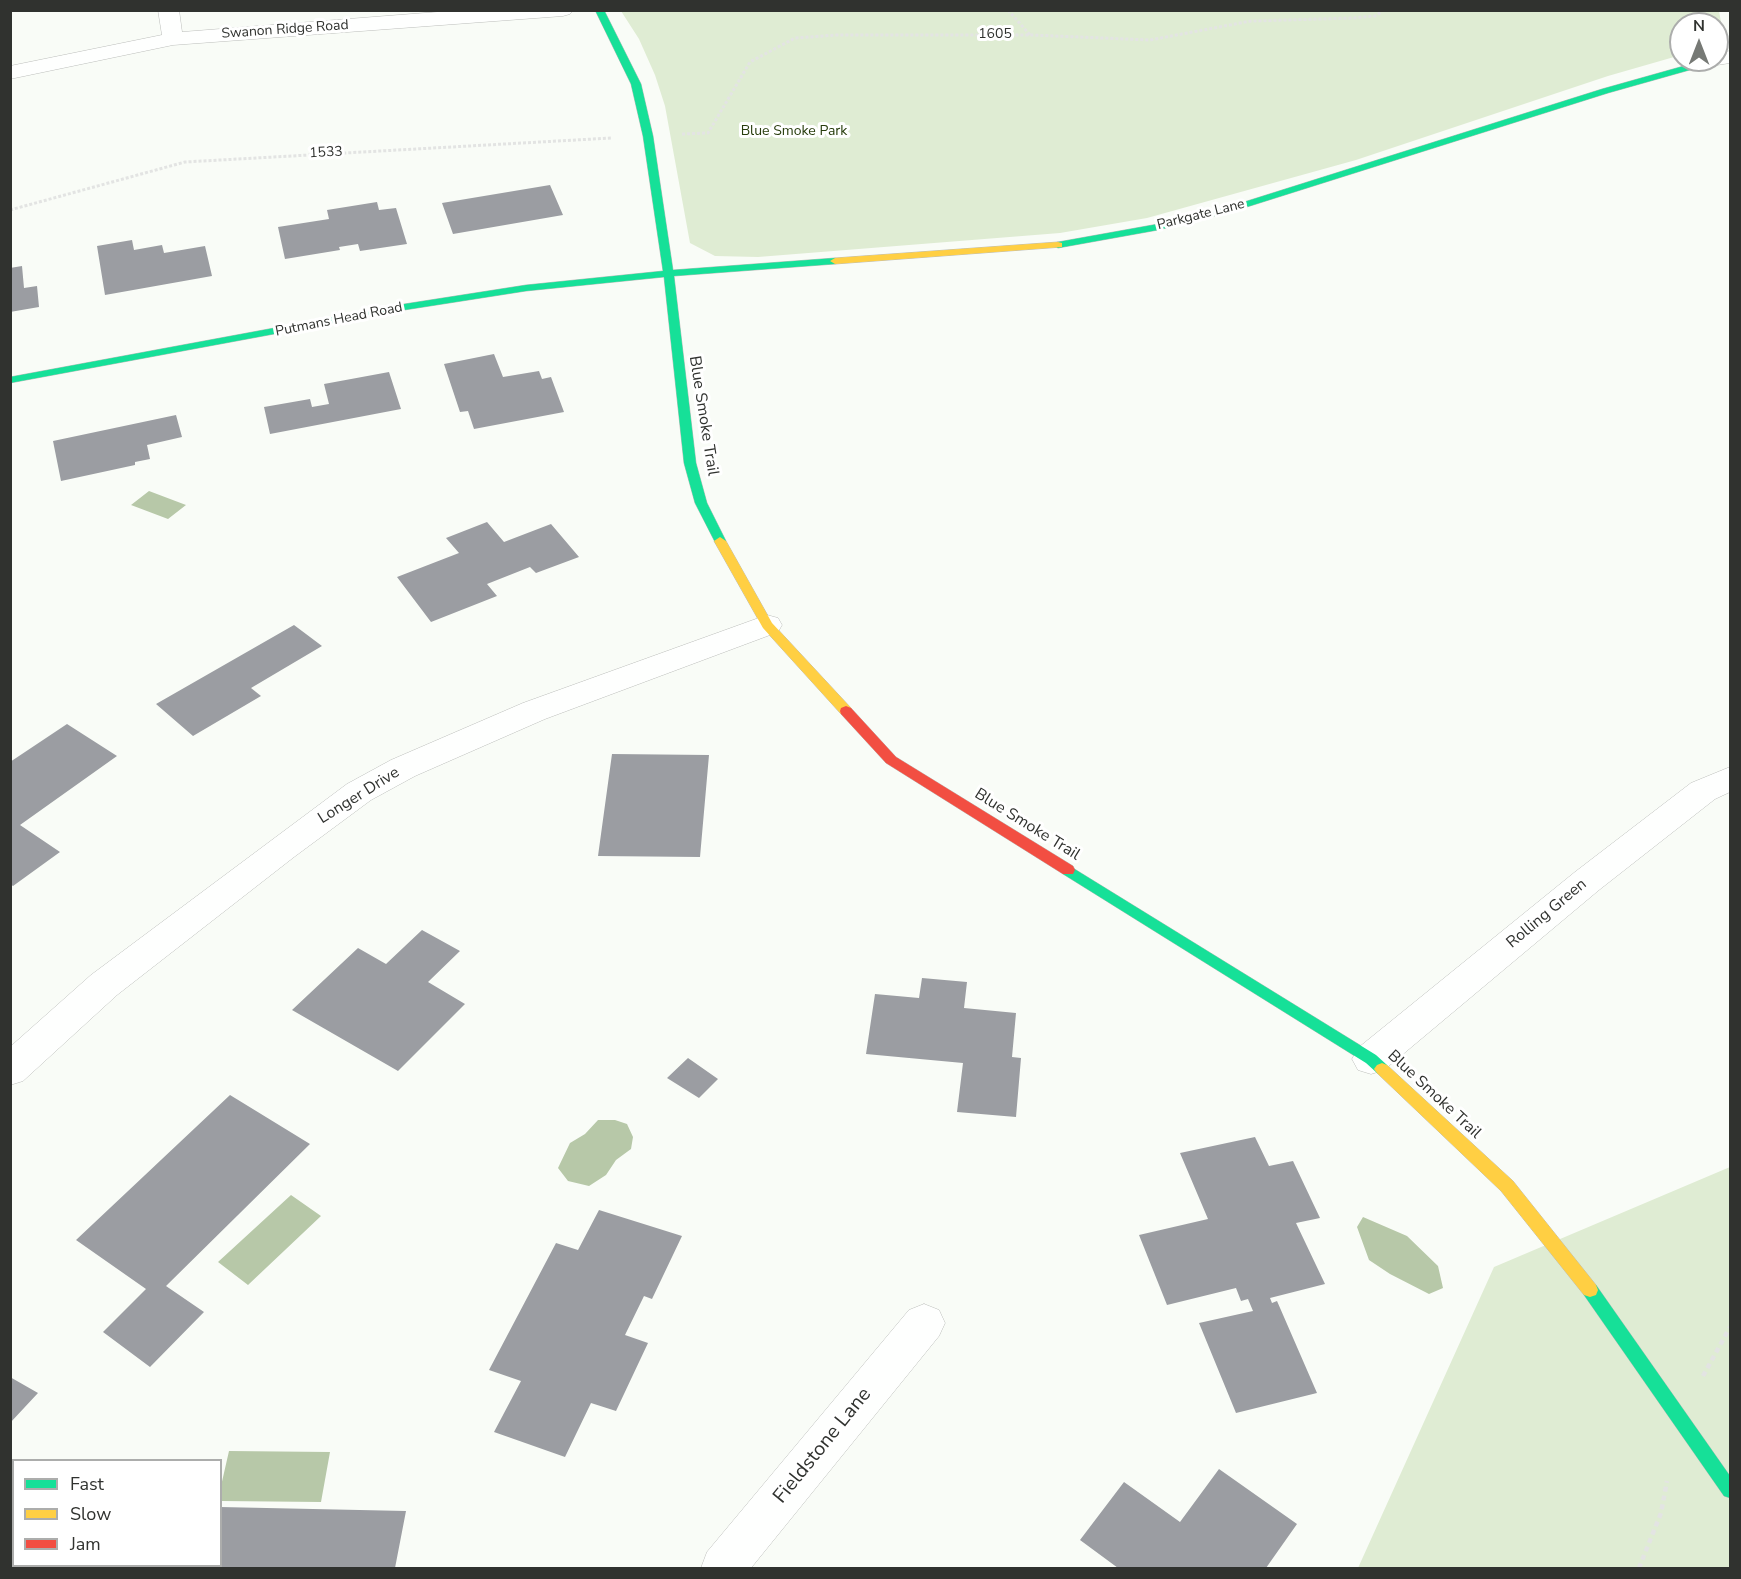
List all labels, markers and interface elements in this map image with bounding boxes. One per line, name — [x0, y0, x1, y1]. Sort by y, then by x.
north arrow — [1669, 12, 1729, 72]
text: N — [1693, 15, 1705, 37]
street label: Swanon Ridge Road — [221, 17, 349, 43]
street label: 1605 — [978, 27, 1012, 43]
park label: Blue Smoke Park — [741, 124, 847, 140]
street label: 1533 — [309, 144, 343, 162]
street label: Parkgate Lane — [1155, 196, 1247, 234]
street label: Putmans Head Road — [274, 299, 404, 341]
street label: Blue Smoke Trail — [684, 355, 722, 477]
street label: Longer Drive — [315, 763, 403, 829]
street label: Blue Smoke Trail — [971, 785, 1083, 865]
street label: Rolling Green — [1503, 875, 1591, 953]
street label: Blue Smoke Trail — [1383, 1047, 1485, 1143]
street label: Fieldstone Lane — [769, 1383, 877, 1509]
legend — [12, 1459, 222, 1567]
text: Fast — [70, 1472, 104, 1496]
text: Slow — [70, 1502, 111, 1526]
text: Jam — [70, 1532, 101, 1556]

